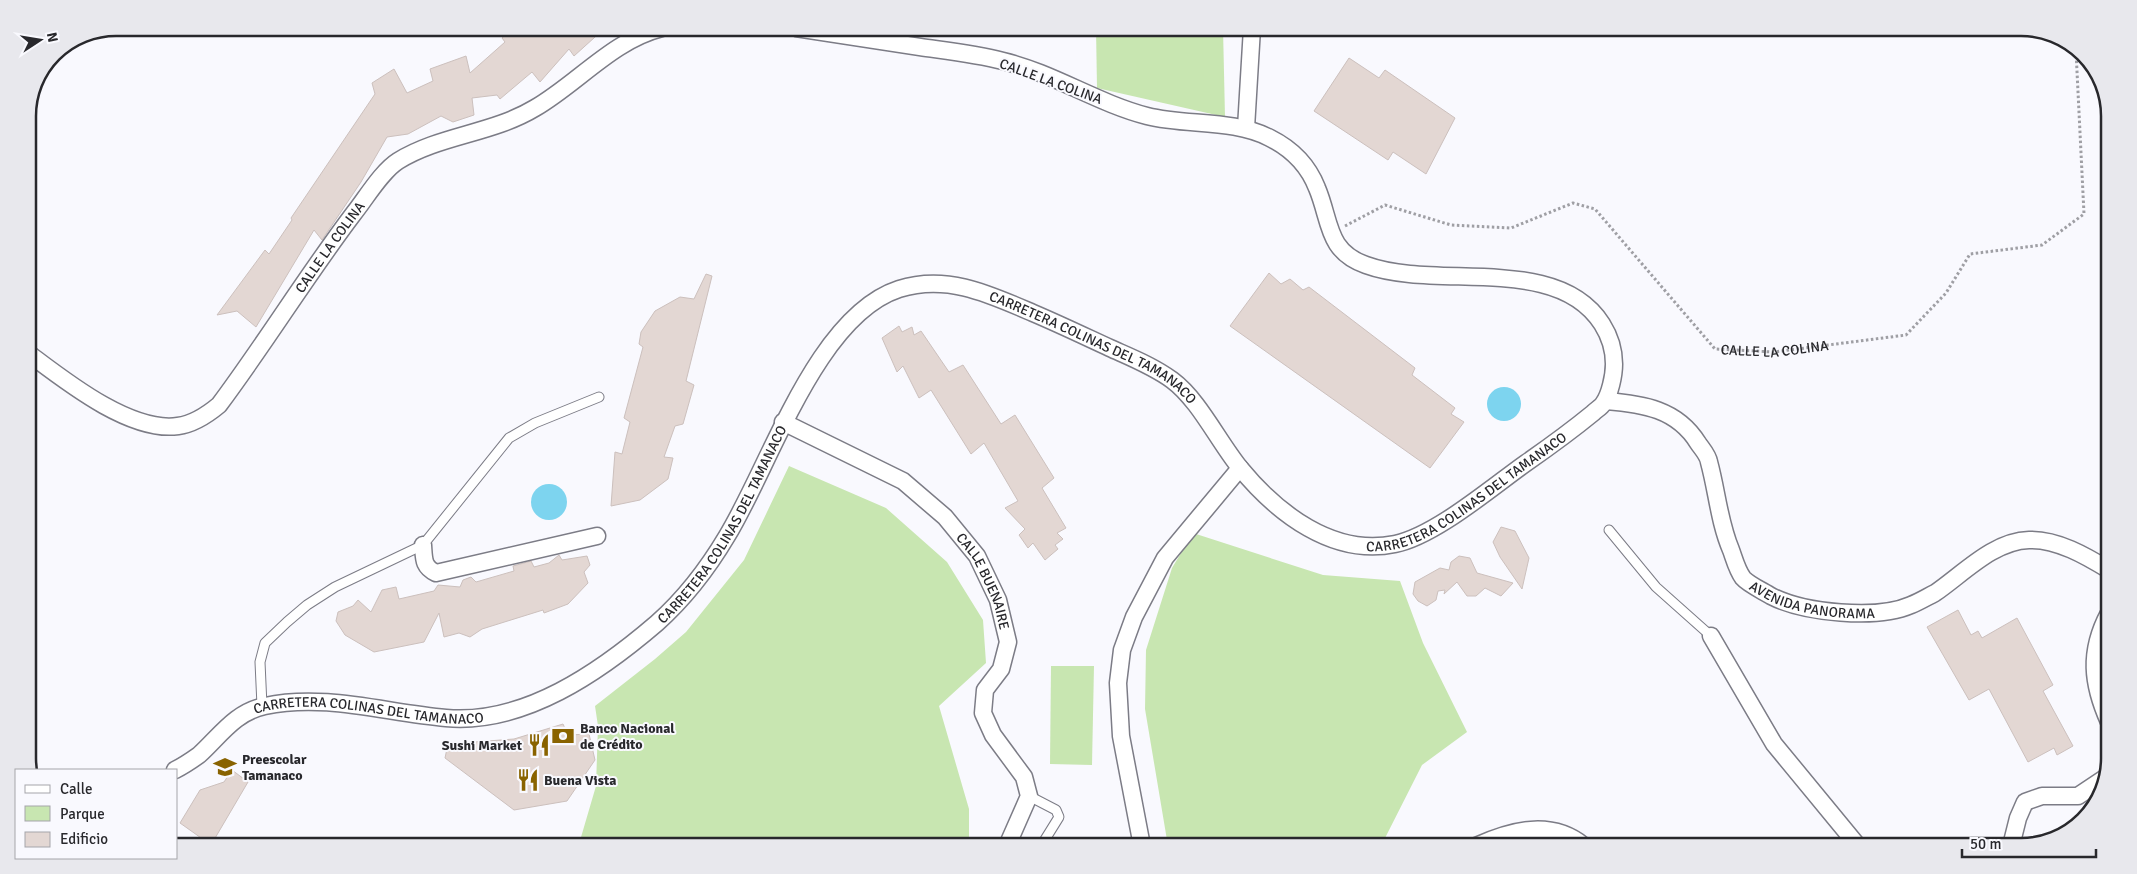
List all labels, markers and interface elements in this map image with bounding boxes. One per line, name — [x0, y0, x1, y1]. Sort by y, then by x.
north arrow — [15, 15, 65, 65]
text: N — [43, 31, 62, 44]
street label: CALLE LA COLINA — [997, 55, 1105, 108]
street label: CALLE LA COLINA — [292, 198, 369, 296]
street label: CARRETERA COLINAS DEL TAMANACO — [987, 288, 1200, 407]
street label: CALLE LA COLINA — [1720, 337, 1830, 361]
street label: CARRETERA COLINAS DEL TAMANACO — [654, 423, 790, 627]
street label: CARRETERA COLINAS DEL TAMANACO — [1366, 429, 1570, 555]
street label: CALLE BUENAIRE — [952, 529, 1013, 631]
street label: AVENIDA PANORAMA — [1746, 578, 1876, 622]
street label: CARRETERA COLINAS DEL TAMANACO — [251, 694, 485, 728]
place label: Banco Nacional de Crédito — [580, 720, 675, 753]
bank icon: Banco Nacional de Crédito — [550, 723, 576, 749]
restaurant icon: Sushi Market — [526, 732, 552, 758]
place label: Sushi Market — [442, 737, 523, 754]
place label: Preescolar Tamanaco — [242, 751, 307, 784]
school or university icon: Preescolar Tamanaco — [212, 754, 238, 780]
restaurant icon: Buena Vista — [515, 767, 541, 793]
legend — [15, 769, 178, 859]
place label: Buena Vista — [544, 772, 616, 789]
text: Calle — [60, 780, 93, 798]
text: Parque — [60, 805, 105, 823]
scale bar — [1962, 826, 2096, 858]
text: Edificio — [60, 830, 108, 848]
text: 50 m — [1970, 835, 2001, 853]

